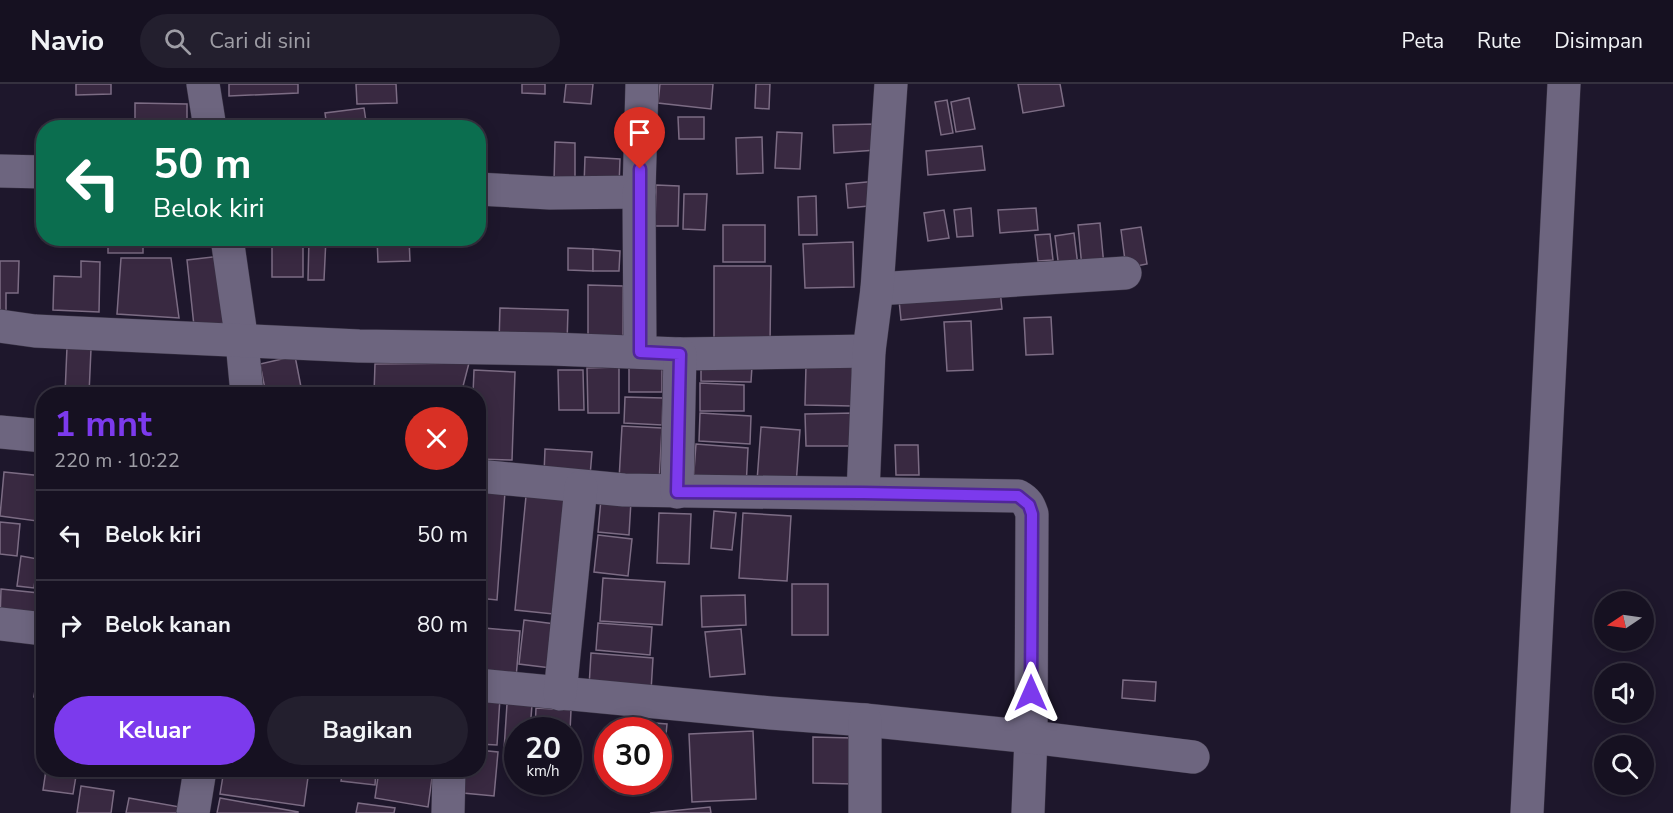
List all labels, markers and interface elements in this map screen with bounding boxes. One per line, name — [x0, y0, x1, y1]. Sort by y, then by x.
search box — [140, 14, 560, 68]
text: Navio — [30, 22, 104, 60]
icon: search — [161, 25, 194, 58]
text: Cari di sini — [209, 26, 311, 56]
text: Peta — [1402, 27, 1444, 55]
text: Rute — [1477, 27, 1521, 55]
text: Disimpan — [1554, 27, 1643, 55]
pin — [614, 107, 665, 169]
icon: arrive — [623, 116, 656, 149]
text: 50 m — [153, 136, 252, 193]
icon: left — [54, 144, 132, 222]
text: Belok kiri — [153, 190, 265, 227]
text: 1 mnt — [54, 400, 152, 449]
button: close — [405, 407, 468, 470]
text: 220 m · 10:22 — [54, 447, 180, 474]
icon: left — [54, 519, 87, 552]
text: Belok kiri — [105, 520, 201, 550]
text: 50 m — [417, 520, 468, 550]
north arrow — [1594, 591, 1654, 651]
map controls — [1594, 591, 1654, 795]
icon: right — [54, 609, 87, 642]
text: Belok kanan — [105, 610, 231, 640]
text: 80 m — [417, 610, 468, 640]
position arrow — [999, 661, 1063, 725]
button: sound — [1594, 663, 1654, 723]
button: Keluar — [54, 696, 255, 765]
button: Bagikan — [267, 696, 468, 765]
speed limit sign: 30 — [594, 717, 672, 795]
text: 20 — [525, 728, 561, 769]
button: search — [1594, 735, 1654, 795]
text: km/h — [526, 761, 560, 781]

